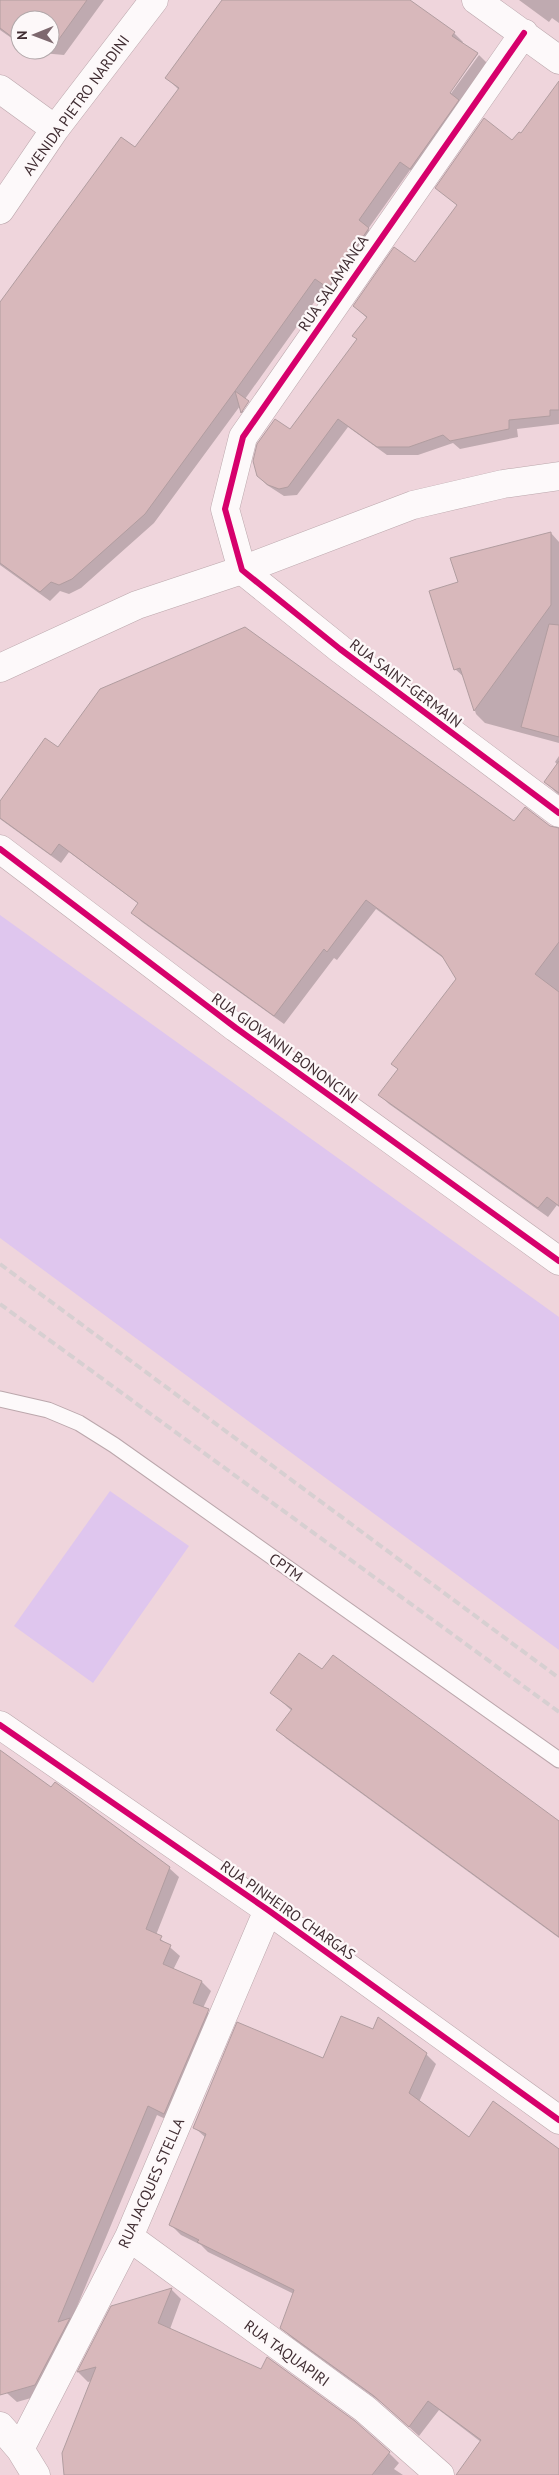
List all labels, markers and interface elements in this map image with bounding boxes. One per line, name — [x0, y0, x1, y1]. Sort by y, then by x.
north arrow — [10, 10, 60, 60]
street label: AVENIDA PIETRO NARDINI — [19, 31, 133, 179]
street label: RUA SALAMANCA — [294, 231, 372, 335]
street label: RUA SAINT-GERMAIN — [346, 635, 466, 731]
street label: RUA GIOVANNI BONONCINI — [208, 988, 362, 1108]
street label: CPTM — [265, 1549, 307, 1585]
street label: RUA PINHEIRO CHARGAS — [217, 1856, 359, 1964]
street label: RUA JACQUES STELLA — [114, 2115, 188, 2251]
street label: RUA TAQUAPIRI — [241, 2316, 333, 2390]

